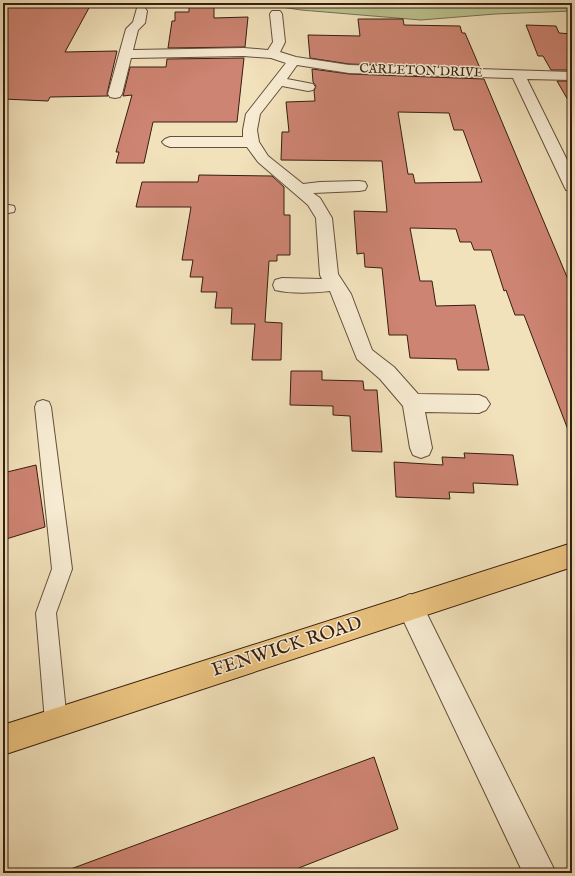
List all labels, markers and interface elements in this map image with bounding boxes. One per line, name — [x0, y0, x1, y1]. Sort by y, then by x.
street label: CARLETON DRIVE — [359, 60, 483, 82]
street label: FENWICK ROAD — [209, 611, 365, 683]

